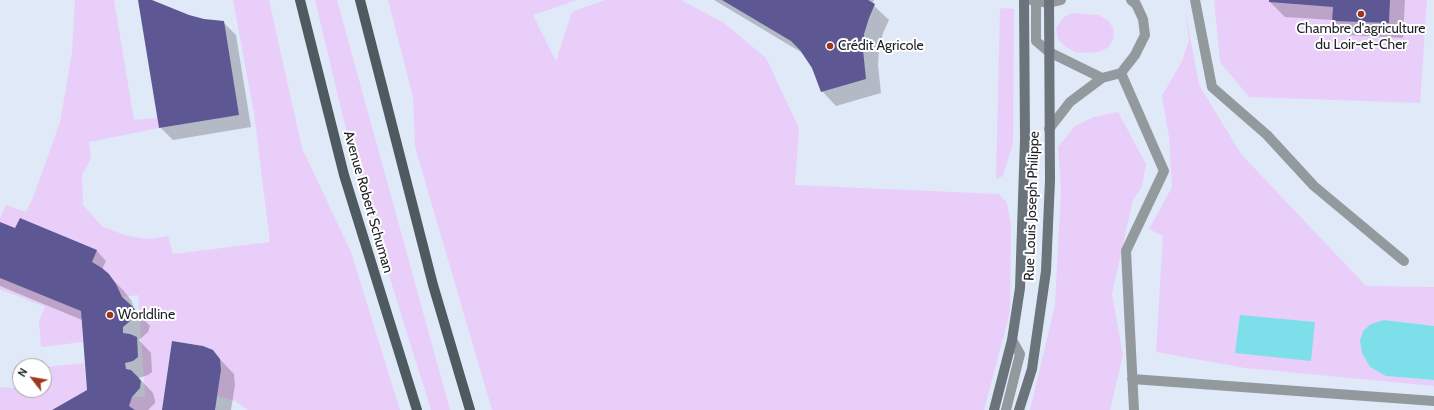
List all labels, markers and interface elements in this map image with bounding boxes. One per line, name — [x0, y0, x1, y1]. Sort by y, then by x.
marker: Chambre d'agriculture du Loir-et-Cher — [1356, 9, 1366, 19]
place label: Chambre d'agriculture du Loir-et-Cher — [1296, 21, 1426, 54]
place label: Crédit Agricole — [838, 38, 924, 54]
marker: Crédit Agricole — [825, 41, 835, 51]
street label: Avenue Robert Schuman — [340, 129, 396, 275]
street label: Rue Louis Joseph Philippe — [1021, 131, 1043, 281]
place label: Worldline — [118, 307, 175, 323]
marker: Worldline — [105, 310, 115, 320]
north arrow — [12, 358, 52, 398]
text: N — [15, 365, 31, 379]

